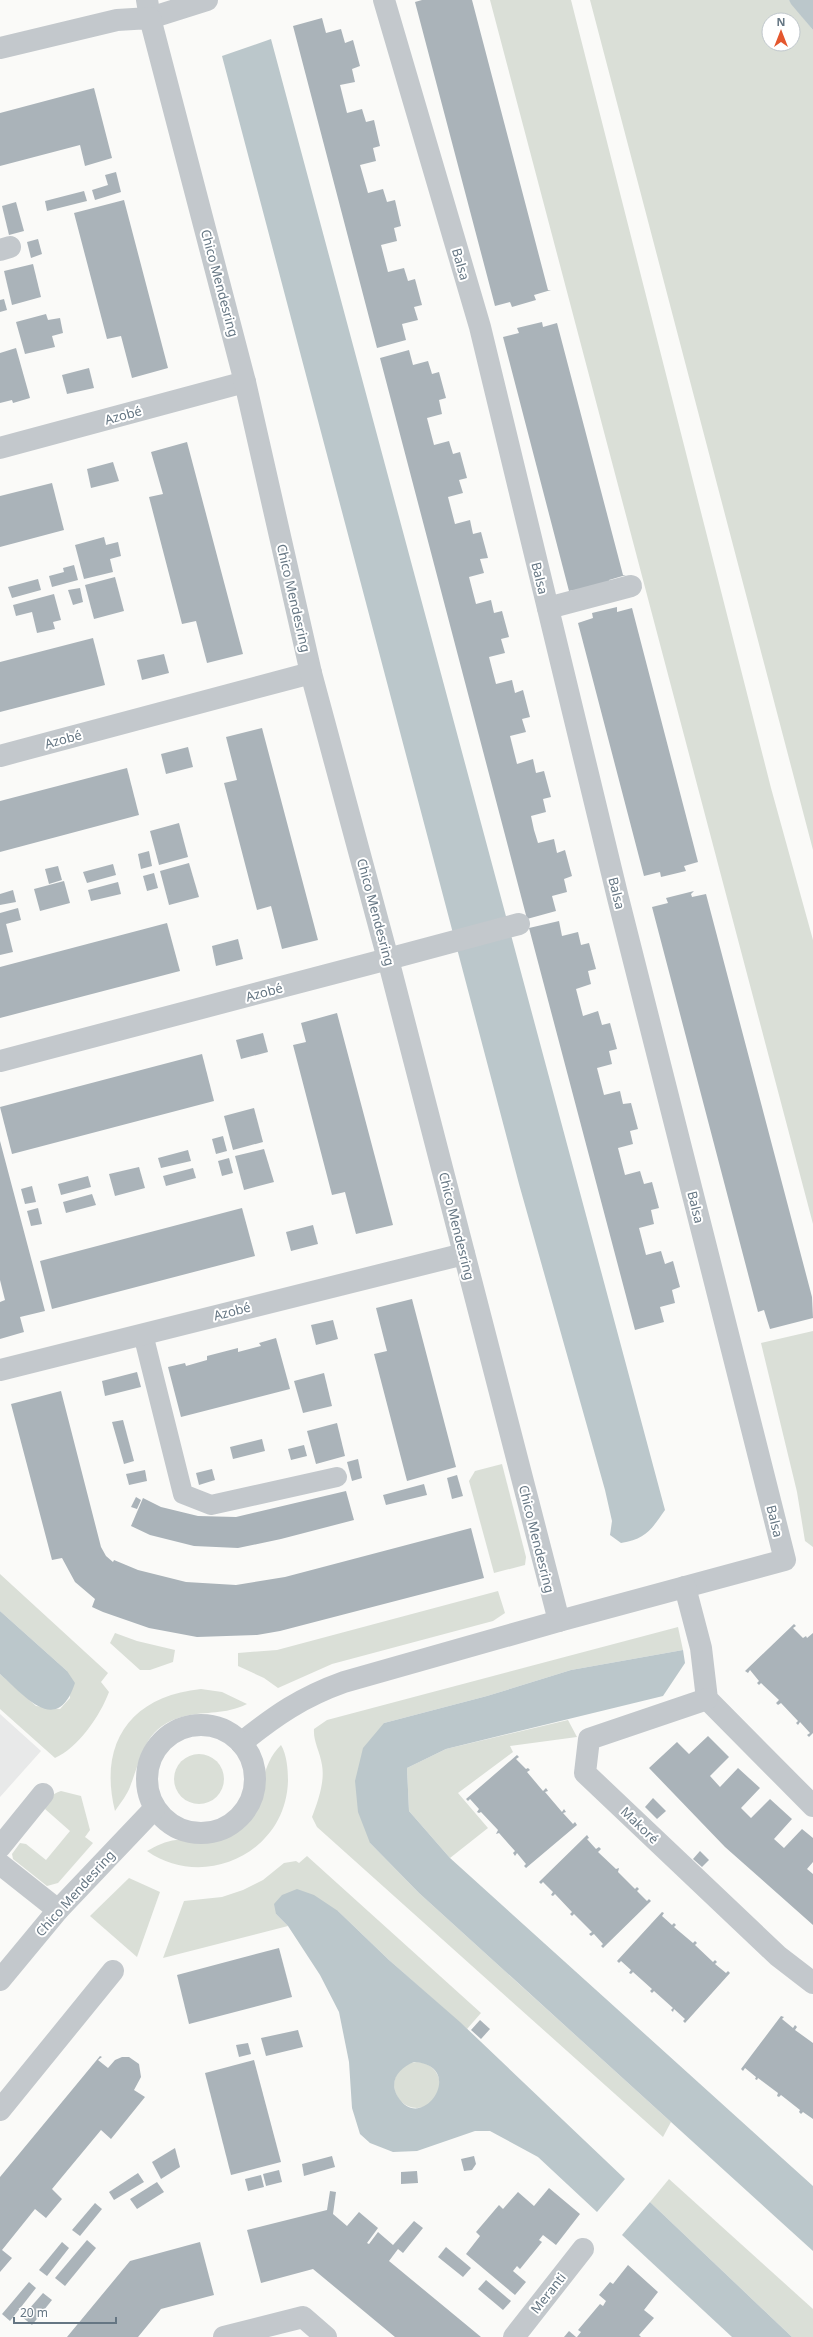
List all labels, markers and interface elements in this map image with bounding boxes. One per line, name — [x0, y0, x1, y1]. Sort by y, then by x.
north arrow — [761, 12, 801, 52]
text: N — [777, 14, 785, 29]
street label: Chico Mendesring — [197, 227, 243, 339]
street label: Balsa — [448, 246, 474, 282]
street label: Azobé — [103, 401, 143, 429]
street label: Chico Mendesring — [273, 542, 315, 654]
street label: Balsa — [527, 560, 553, 596]
street label: Azobé — [43, 725, 83, 753]
street label: Chico Mendesring — [353, 856, 399, 968]
street label: Balsa — [604, 875, 630, 911]
street label: Azobé — [244, 978, 284, 1006]
street label: Chico Mendesring — [435, 1170, 479, 1282]
street label: Balsa — [683, 1189, 709, 1225]
street label: Azobé — [212, 1298, 252, 1324]
street label: Chico Mendesring — [515, 1483, 559, 1595]
street label: Balsa — [762, 1503, 788, 1539]
street label: Makoré — [617, 1802, 663, 1848]
street label: Chico Mendesring — [31, 1846, 119, 1940]
street label: Meranti — [526, 2269, 570, 2317]
scale bar — [14, 2299, 116, 2325]
text: 20 m — [20, 2304, 48, 2321]

